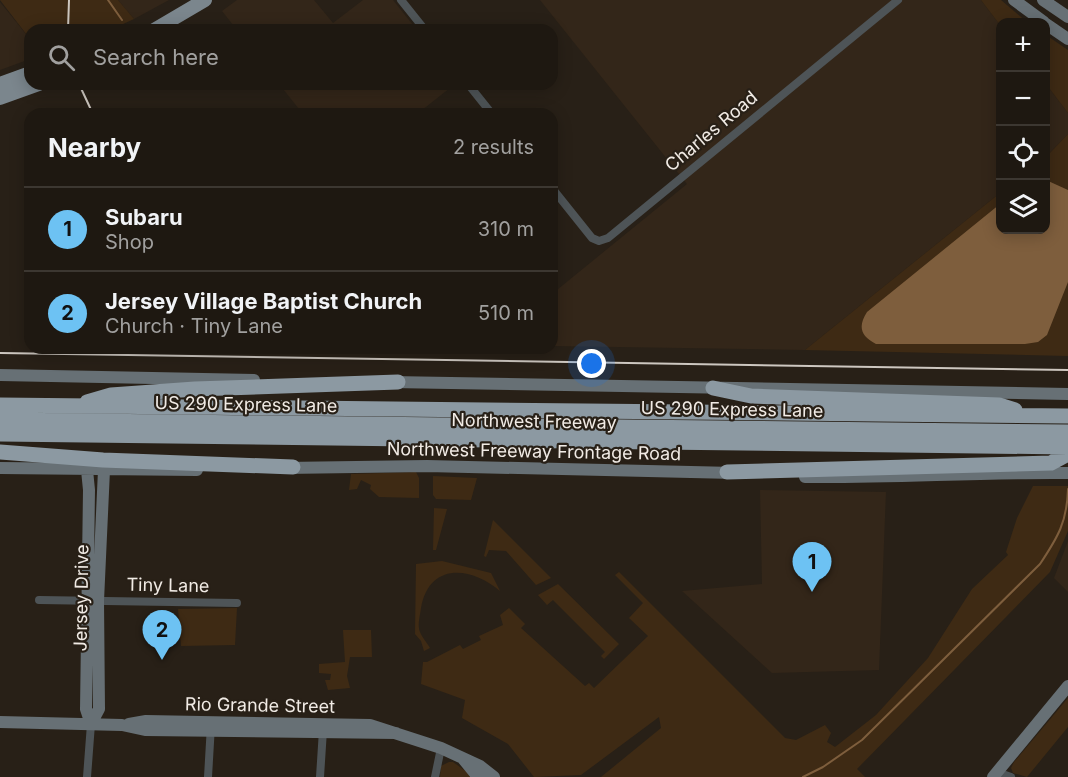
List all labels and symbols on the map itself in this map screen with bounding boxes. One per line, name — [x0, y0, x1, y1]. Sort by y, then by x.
street label: Charles Road — [661, 86, 761, 176]
your location — [577, 349, 606, 378]
street label: US 290 Express Lane — [154, 392, 338, 416]
street label: US 290 Express Lane — [640, 397, 824, 421]
street label: Northwest Freeway — [451, 409, 617, 433]
street label: Northwest Freeway Frontage Road — [387, 438, 681, 464]
pin: 1 — [792, 542, 832, 592]
street label: Jersey Drive — [70, 544, 92, 652]
street label: Tiny Lane — [126, 574, 210, 596]
pin: 2 — [142, 610, 182, 660]
street label: Rio Grande Street — [185, 693, 335, 717]

